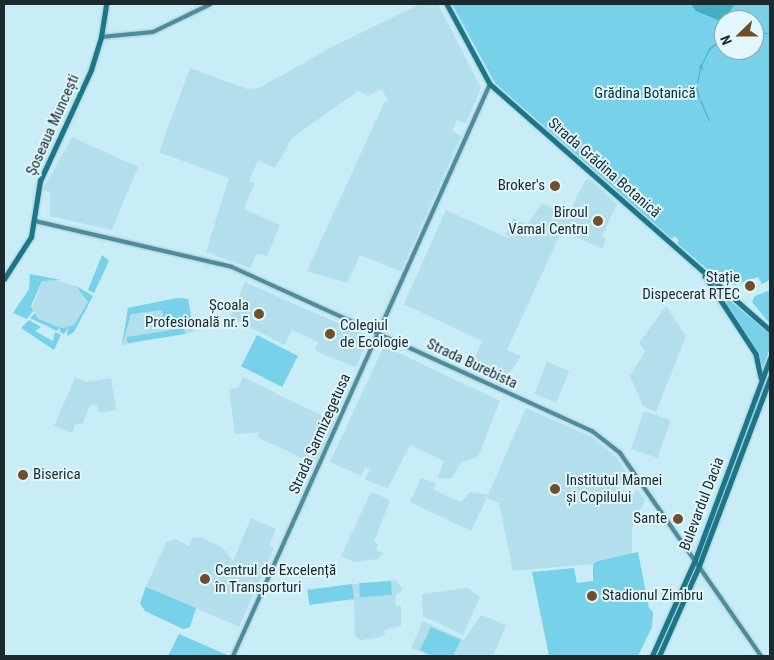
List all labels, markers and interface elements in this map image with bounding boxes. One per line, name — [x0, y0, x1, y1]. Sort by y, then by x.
north arrow — [714, 10, 764, 60]
text: N — [717, 33, 735, 47]
street label: Șoseaua Muncești — [23, 72, 83, 178]
park label: Grădina Botanică — [594, 85, 696, 103]
street label: Strada Grădina Botanică — [544, 114, 664, 222]
place label: Broker's — [498, 177, 545, 195]
marker: Broker's — [549, 180, 561, 192]
place label: Biroul Vamal Centru — [508, 203, 588, 238]
marker: Biroul Vamal Centru — [592, 215, 604, 227]
place label: Stație Dispecerat RTEC — [642, 268, 740, 303]
marker: Stație Dispecerat RTEC — [744, 280, 756, 292]
place label: Școala Profesională nr. 5 — [145, 296, 249, 331]
marker: Școala Profesională nr. 5 — [253, 308, 265, 320]
place label: Colegiul de Ecologie — [340, 316, 409, 351]
marker: Colegiul de Ecologie — [324, 328, 336, 340]
street label: Strada Burebista — [424, 335, 520, 393]
street label: Strada Sarmizegetusa — [285, 371, 355, 497]
street label: Bulevardul Dacia — [676, 455, 728, 553]
place label: Biserica — [33, 466, 81, 484]
marker: Biserica — [17, 469, 29, 481]
place label: Institutul Mamei și Copilului — [566, 471, 662, 506]
marker: Institutul Mamei și Copilului — [548, 482, 562, 496]
place label: Sante — [633, 510, 667, 528]
marker: Sante — [671, 512, 685, 526]
place label: Centrul de Excelență în Transporturi — [215, 561, 336, 596]
marker: Centrul de Excelență în Transporturi — [199, 573, 211, 585]
place label: Stadionul Zimbru — [602, 587, 703, 605]
marker: Stadionul Zimbru — [586, 590, 598, 602]

